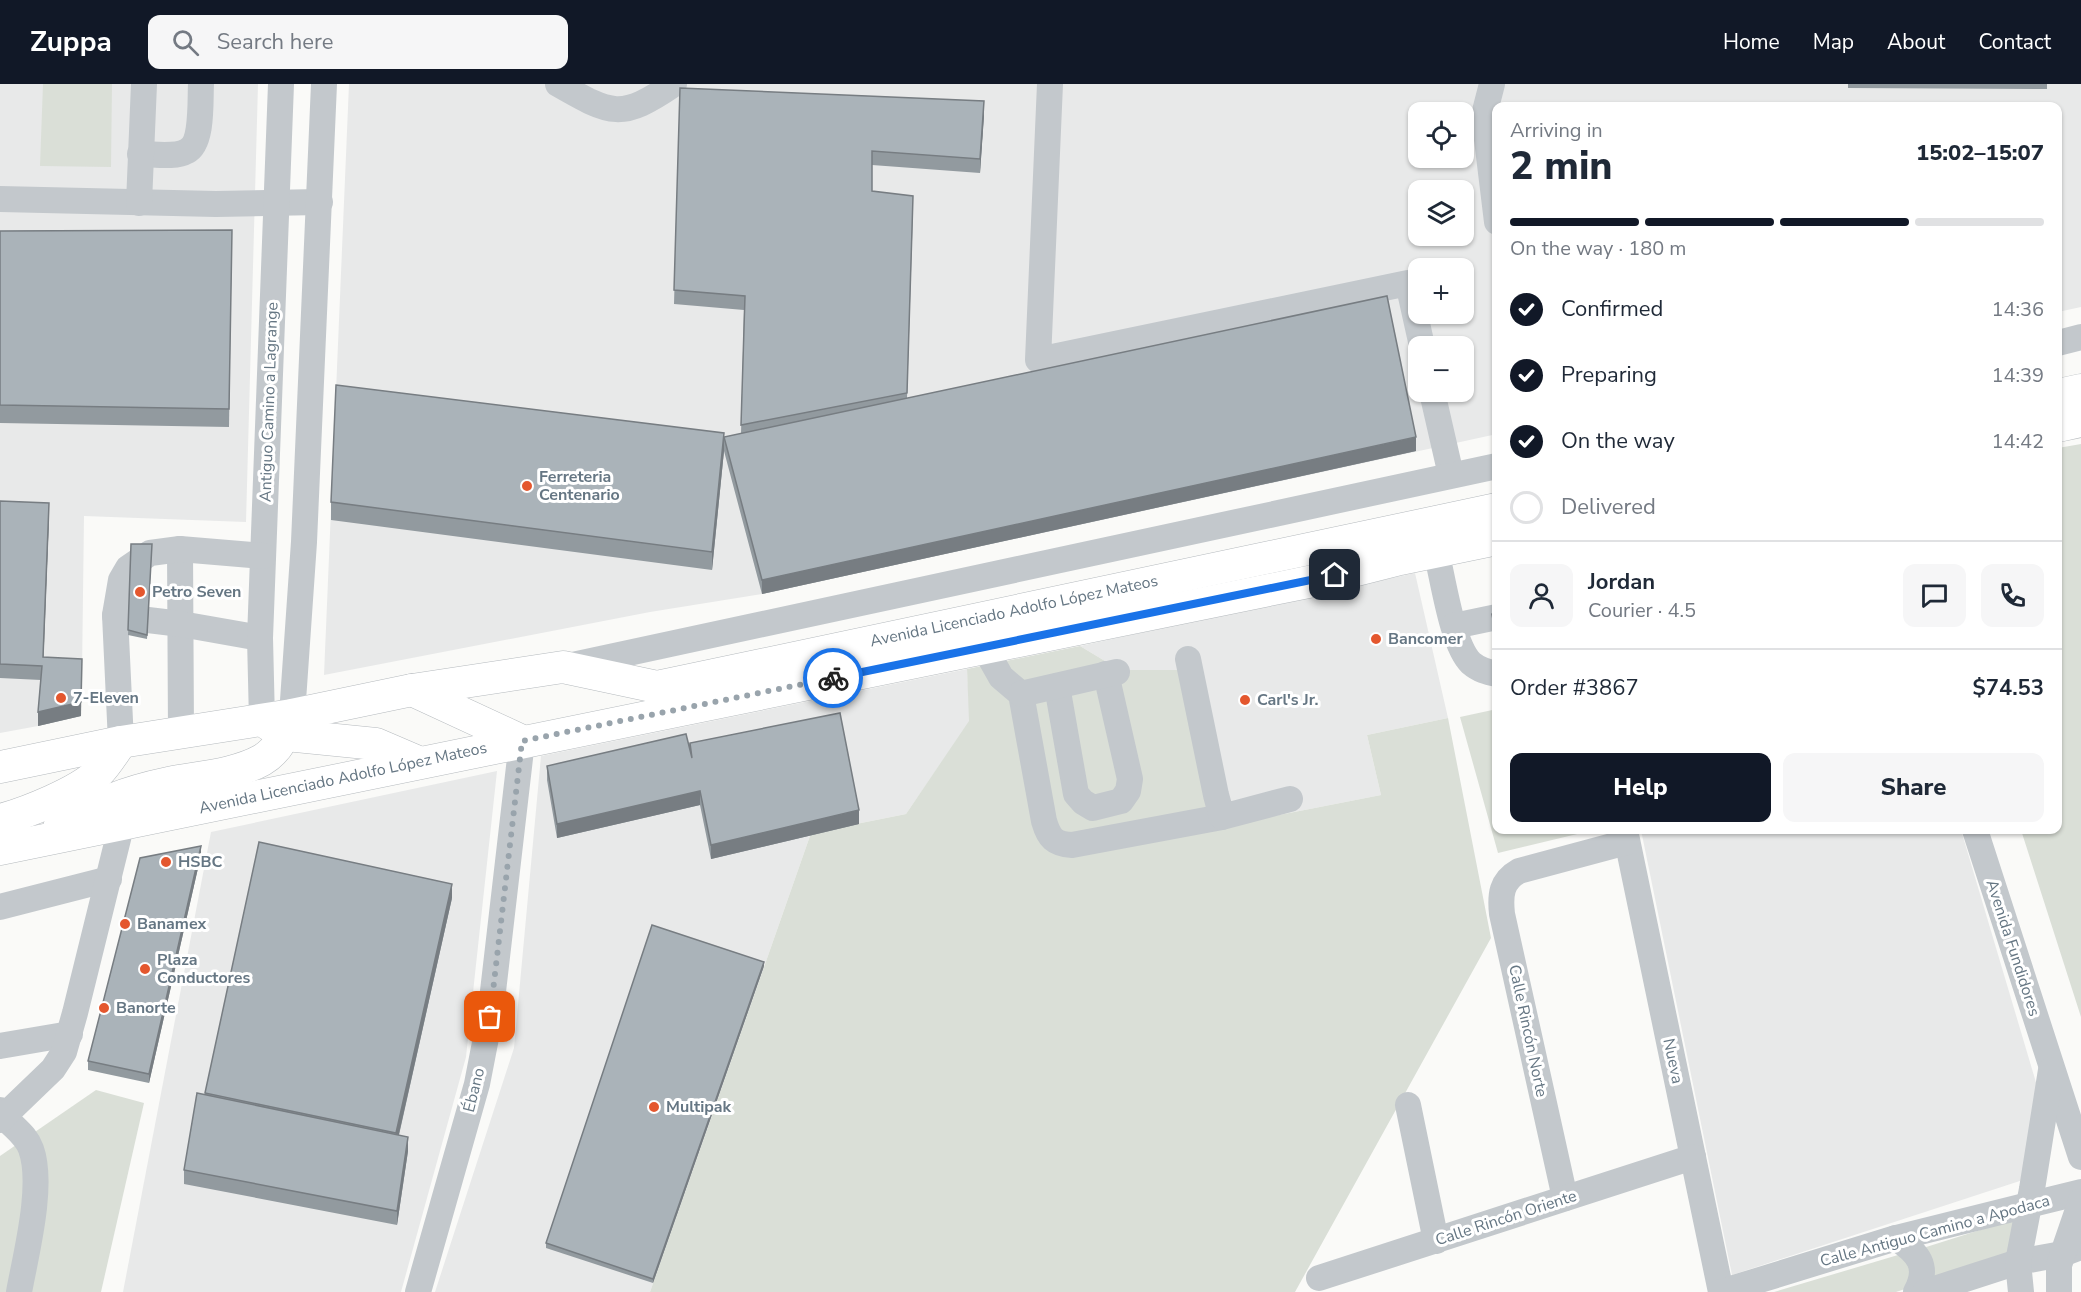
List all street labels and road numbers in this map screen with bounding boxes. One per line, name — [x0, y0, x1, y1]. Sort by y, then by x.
street label: Antiguo Camino a Lagrange — [255, 302, 283, 502]
street label: Avenida Licenciado Adolfo López Mateos — [868, 570, 1160, 652]
street label: Avenida Licenciado Adolfo López Mateos — [197, 737, 489, 819]
street label: Avenida Fundidores — [1981, 877, 2045, 1019]
street label: Calle Rincón Norte — [1503, 963, 1553, 1099]
street label: Nueva — [1657, 1036, 1689, 1086]
street label: Ébano — [458, 1065, 490, 1115]
street label: Calle Rincón Oriente — [1433, 1185, 1579, 1251]
street label: Calle Antiguo Camino a Apodaca — [1818, 1190, 2052, 1272]

